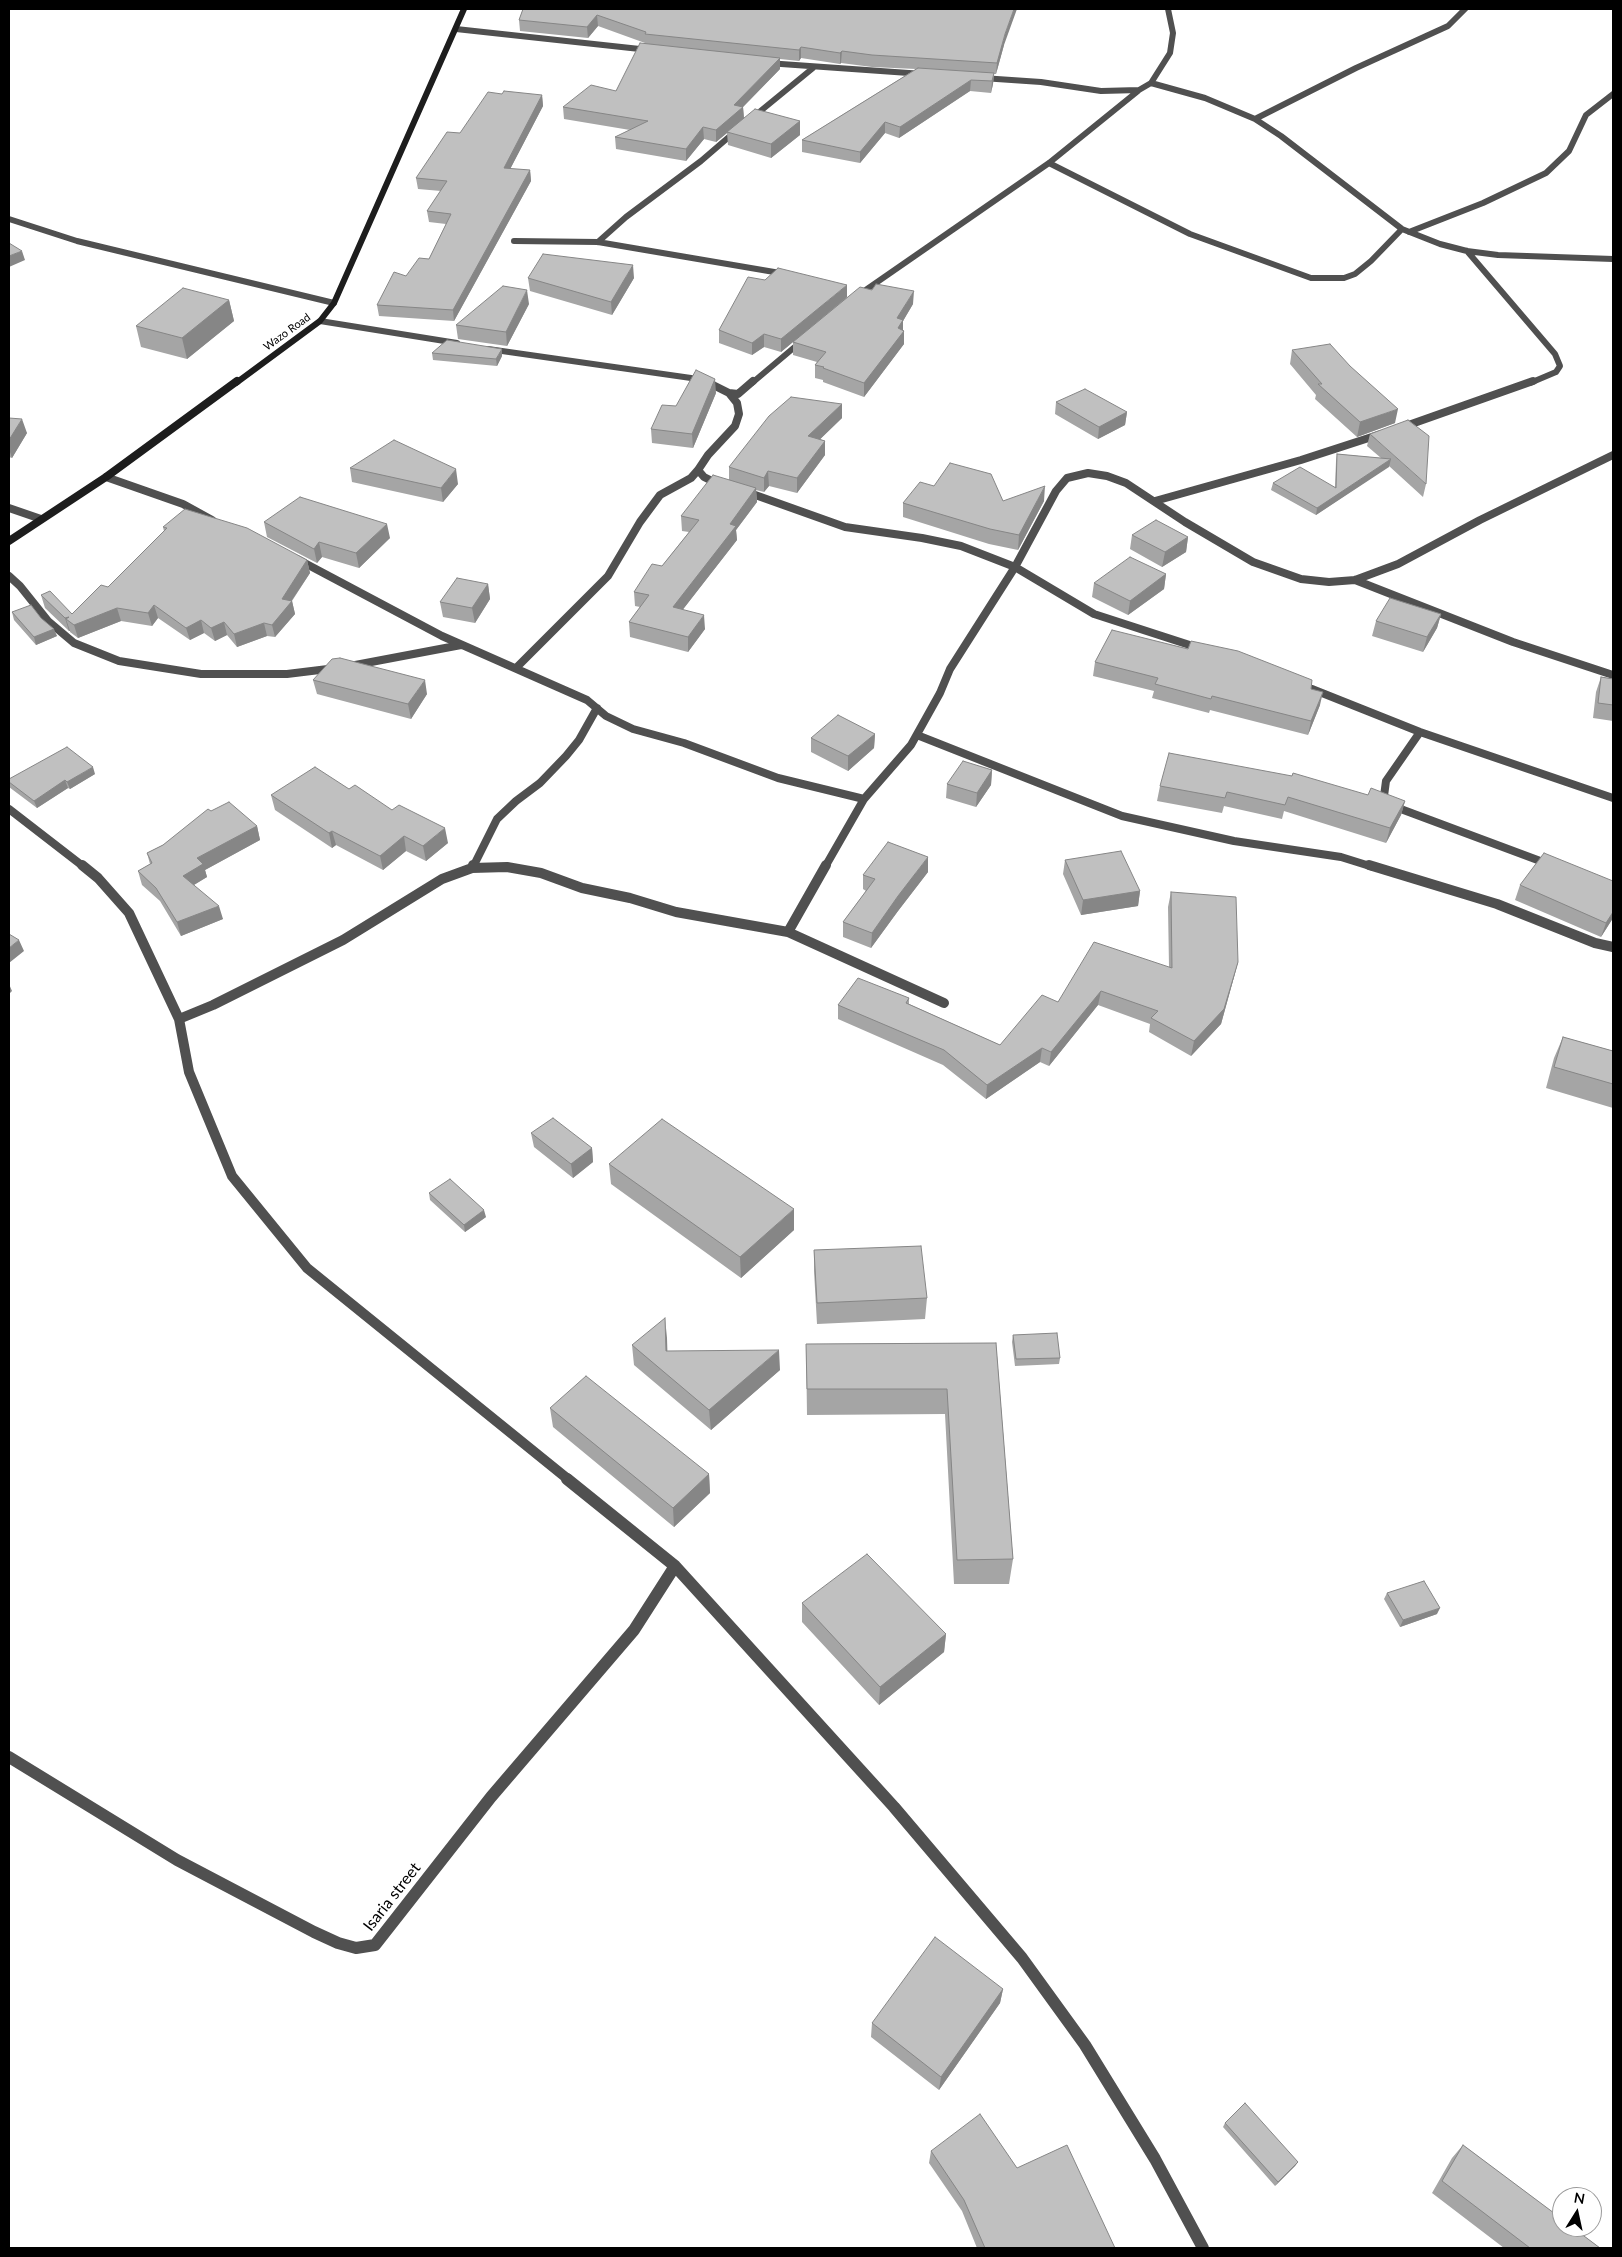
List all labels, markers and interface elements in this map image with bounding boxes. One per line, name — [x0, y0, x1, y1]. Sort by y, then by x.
street label: Wazo Road — [261, 311, 313, 353]
street label: Isaria street — [359, 1859, 425, 1935]
north arrow — [1552, 2187, 1602, 2237]
text: N — [1573, 2188, 1586, 2207]

